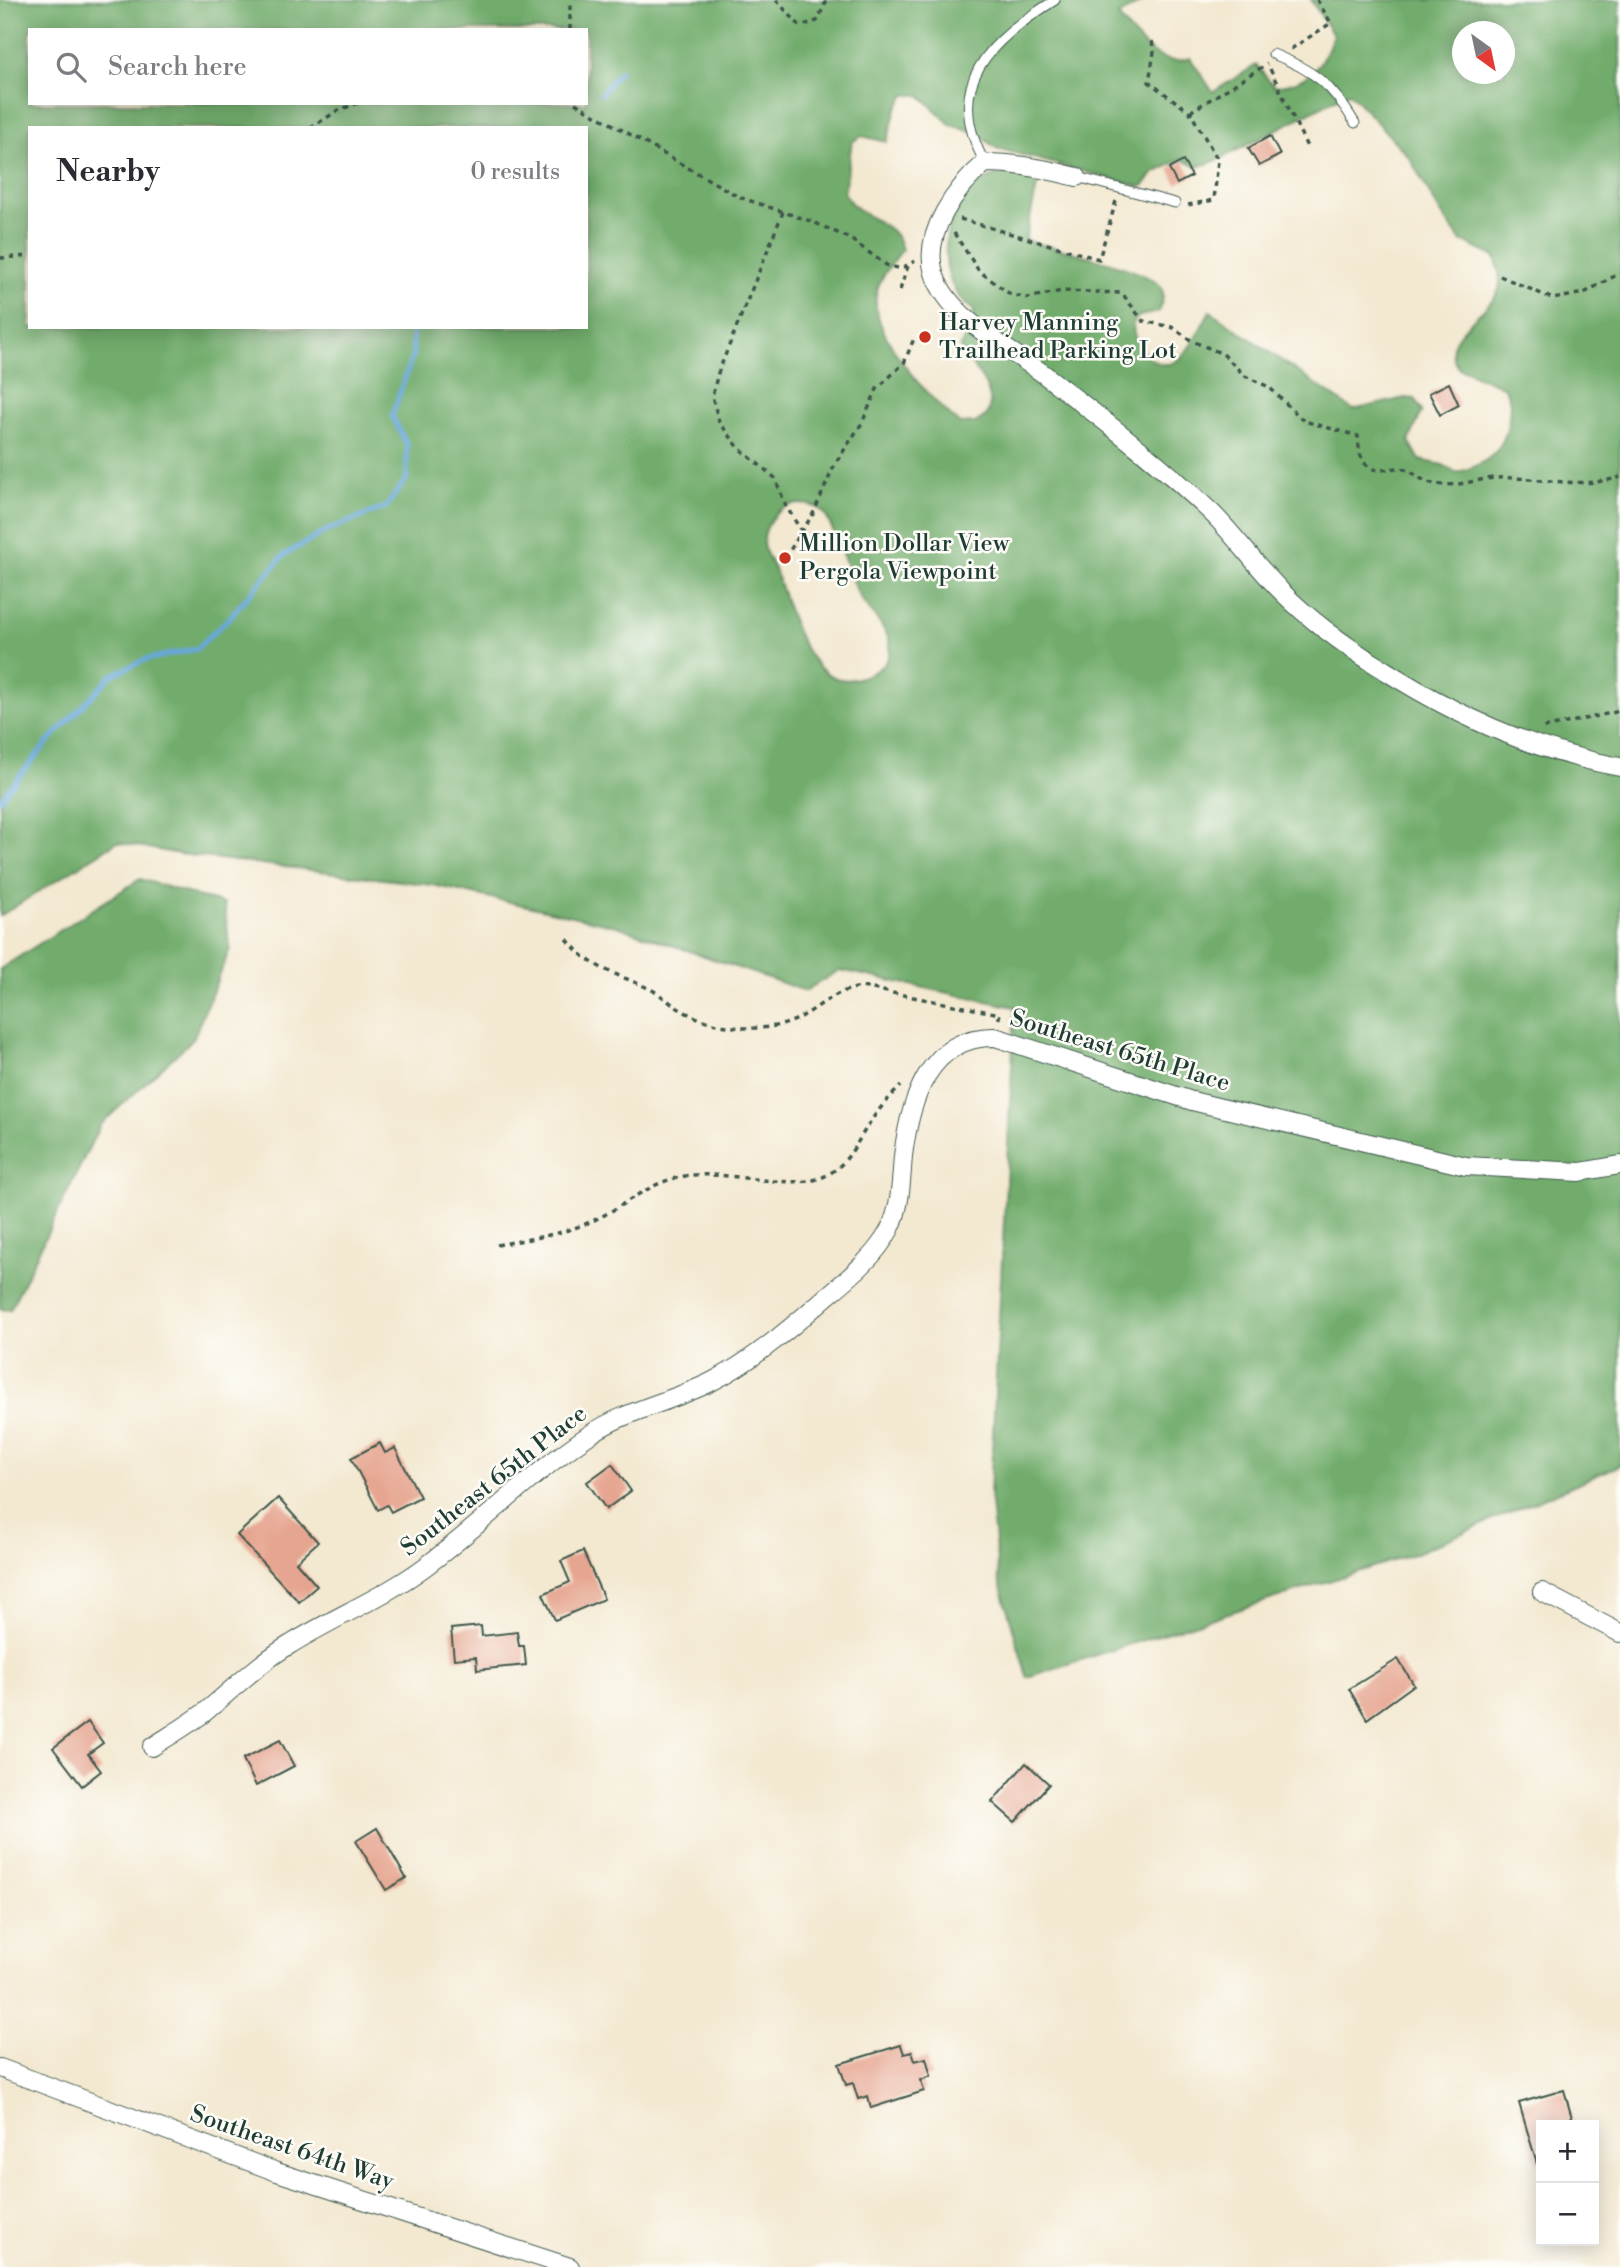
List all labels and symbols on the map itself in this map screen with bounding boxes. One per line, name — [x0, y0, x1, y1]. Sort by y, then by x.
north arrow — [1452, 21, 1515, 84]
place label: Harvey Manning Trailhead Parking Lot — [939, 308, 1177, 366]
marker: Harvey Manning Trailhead Parking Lot — [917, 329, 933, 345]
place label: Million Dollar View Pergola Viewpoint — [799, 529, 1011, 587]
marker: Million Dollar View Pergola Viewpoint — [777, 550, 793, 566]
street label: Southeast 65th Place — [1007, 1003, 1233, 1099]
street label: Southeast 65th Place — [395, 1399, 593, 1563]
street label: Southeast 64th Way — [186, 2099, 398, 2197]

